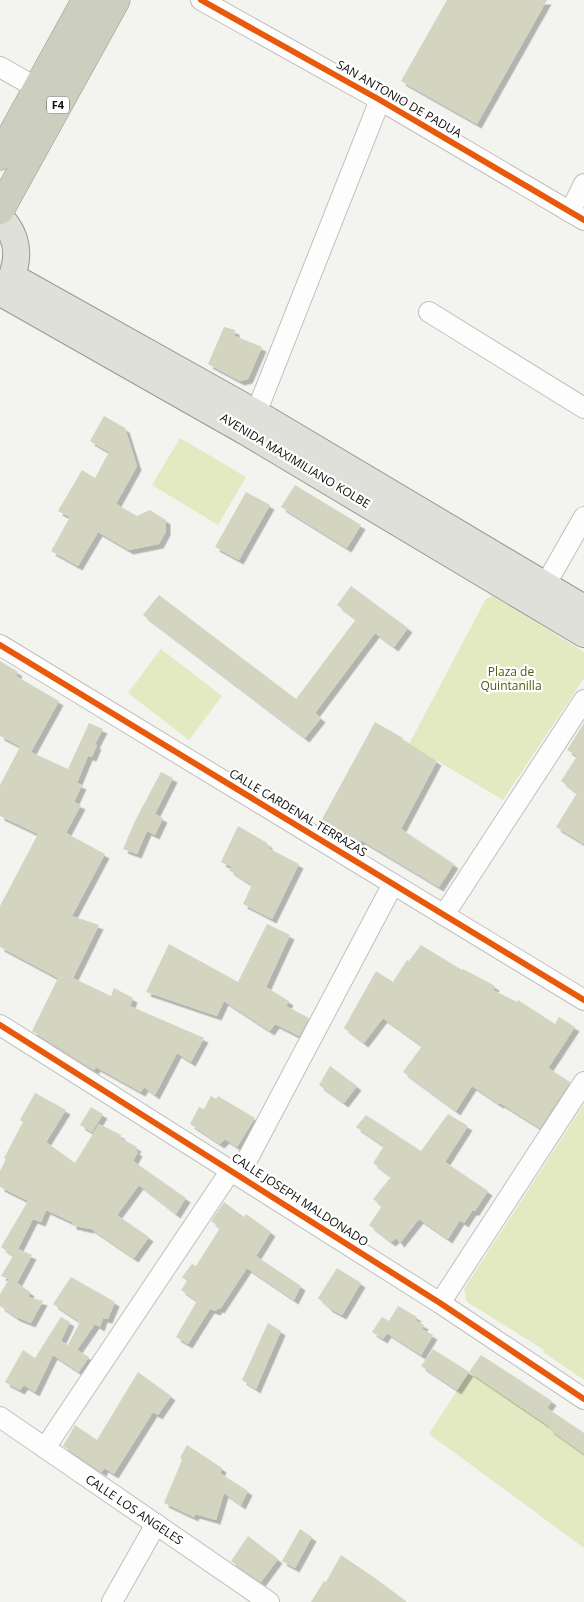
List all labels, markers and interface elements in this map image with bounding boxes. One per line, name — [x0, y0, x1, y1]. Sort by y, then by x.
street label: SAN ANTONIO DE PADUA — [333, 56, 465, 142]
road number: F4 — [47, 96, 69, 114]
street label: AVENIDA MAXIMILIANO KOLBE — [217, 409, 373, 512]
park label: Plaza de Quintanilla — [480, 663, 542, 694]
street label: CALLE CARDENAL TERRAZAS — [226, 765, 370, 861]
street label: CALLE JOSEPH MALDONADO — [229, 1149, 372, 1250]
street label: CALLE LOS ANGELES — [82, 1471, 186, 1549]

